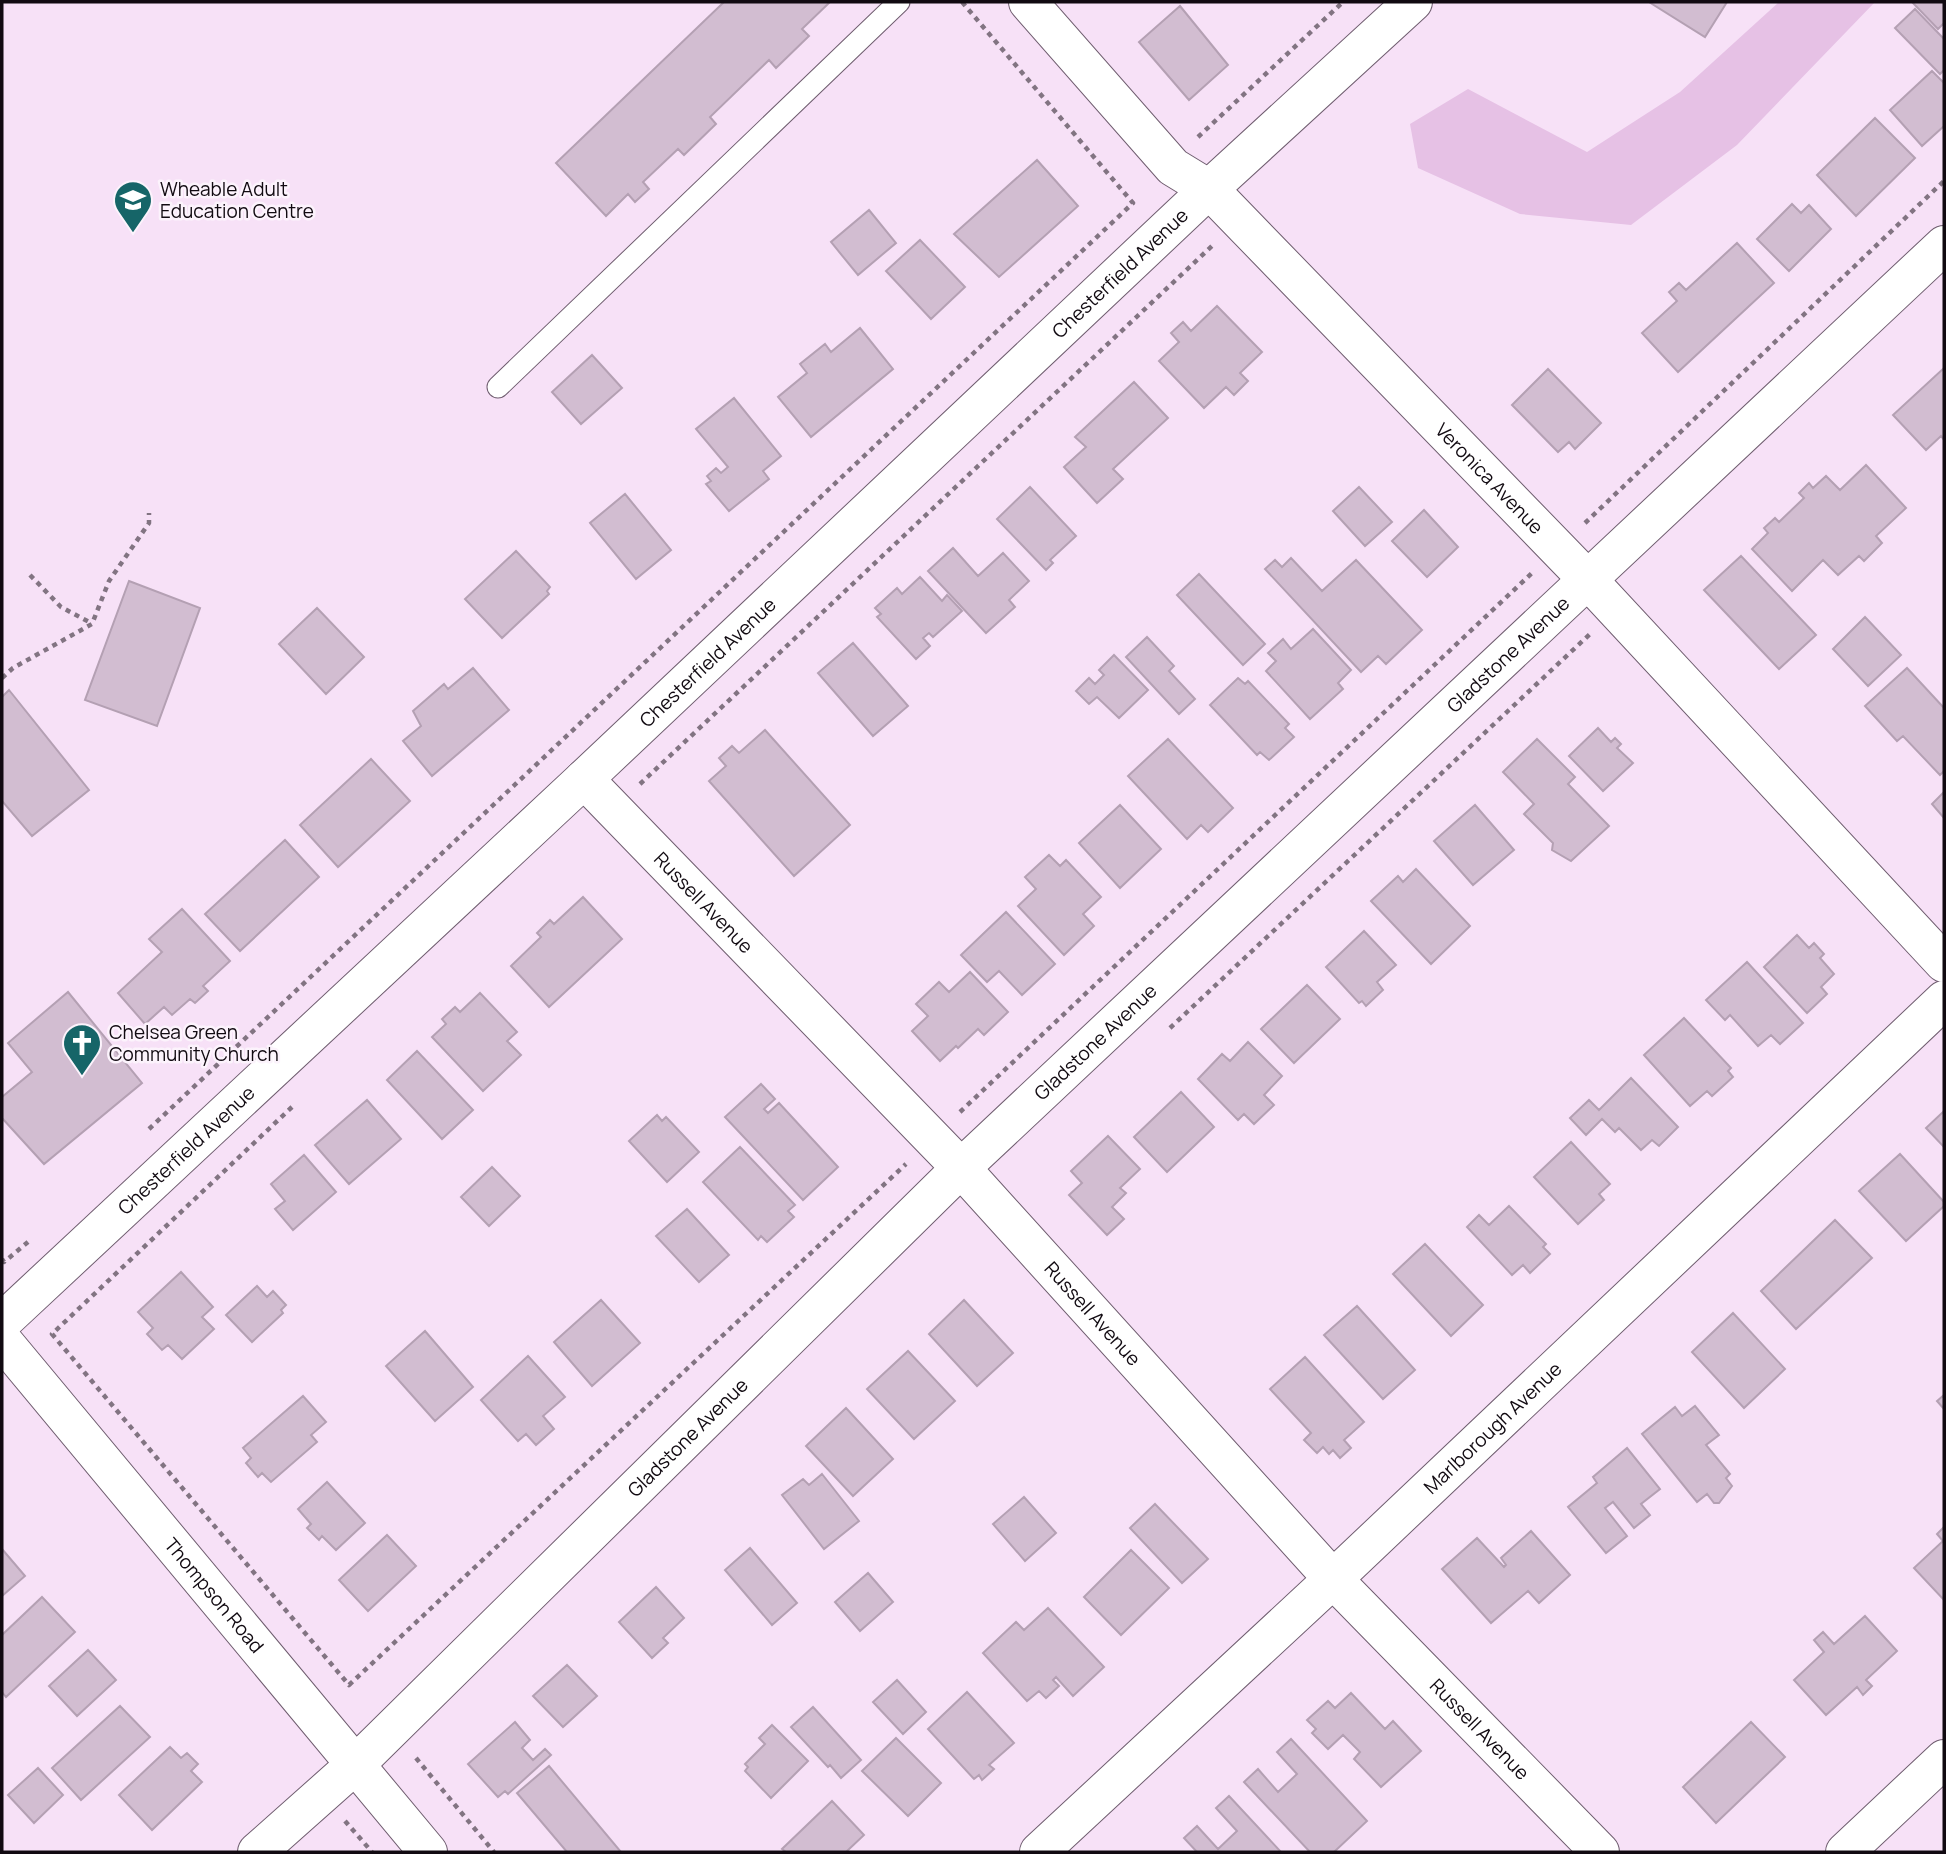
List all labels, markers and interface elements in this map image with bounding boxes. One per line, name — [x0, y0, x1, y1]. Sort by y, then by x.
place label: Wheable Adult Education Centre — [160, 176, 314, 224]
school or university icon: Wheable Adult Education Centre — [112, 179, 154, 234]
street label: Chesterfield Avenue — [1046, 202, 1194, 344]
street label: Veronica Avenue — [1430, 417, 1549, 540]
street label: Gladstone Avenue — [1441, 590, 1575, 718]
street label: Chesterfield Avenue — [634, 592, 781, 733]
street label: Russell Avenue — [648, 846, 759, 959]
street label: Gladstone Avenue — [1028, 978, 1162, 1106]
place label: Chelsea Green Community Church — [109, 1019, 279, 1067]
church icon: Chelsea Green Community Church — [61, 1022, 103, 1077]
street label: Chesterfield Avenue — [112, 1080, 260, 1220]
street label: Russell Avenue — [1039, 1256, 1147, 1371]
street label: Marlborough Avenue — [1418, 1356, 1567, 1500]
street label: Gladstone Avenue — [622, 1372, 754, 1502]
street label: Thompson Road — [159, 1532, 270, 1658]
street label: Russell Avenue — [1424, 1673, 1535, 1785]

